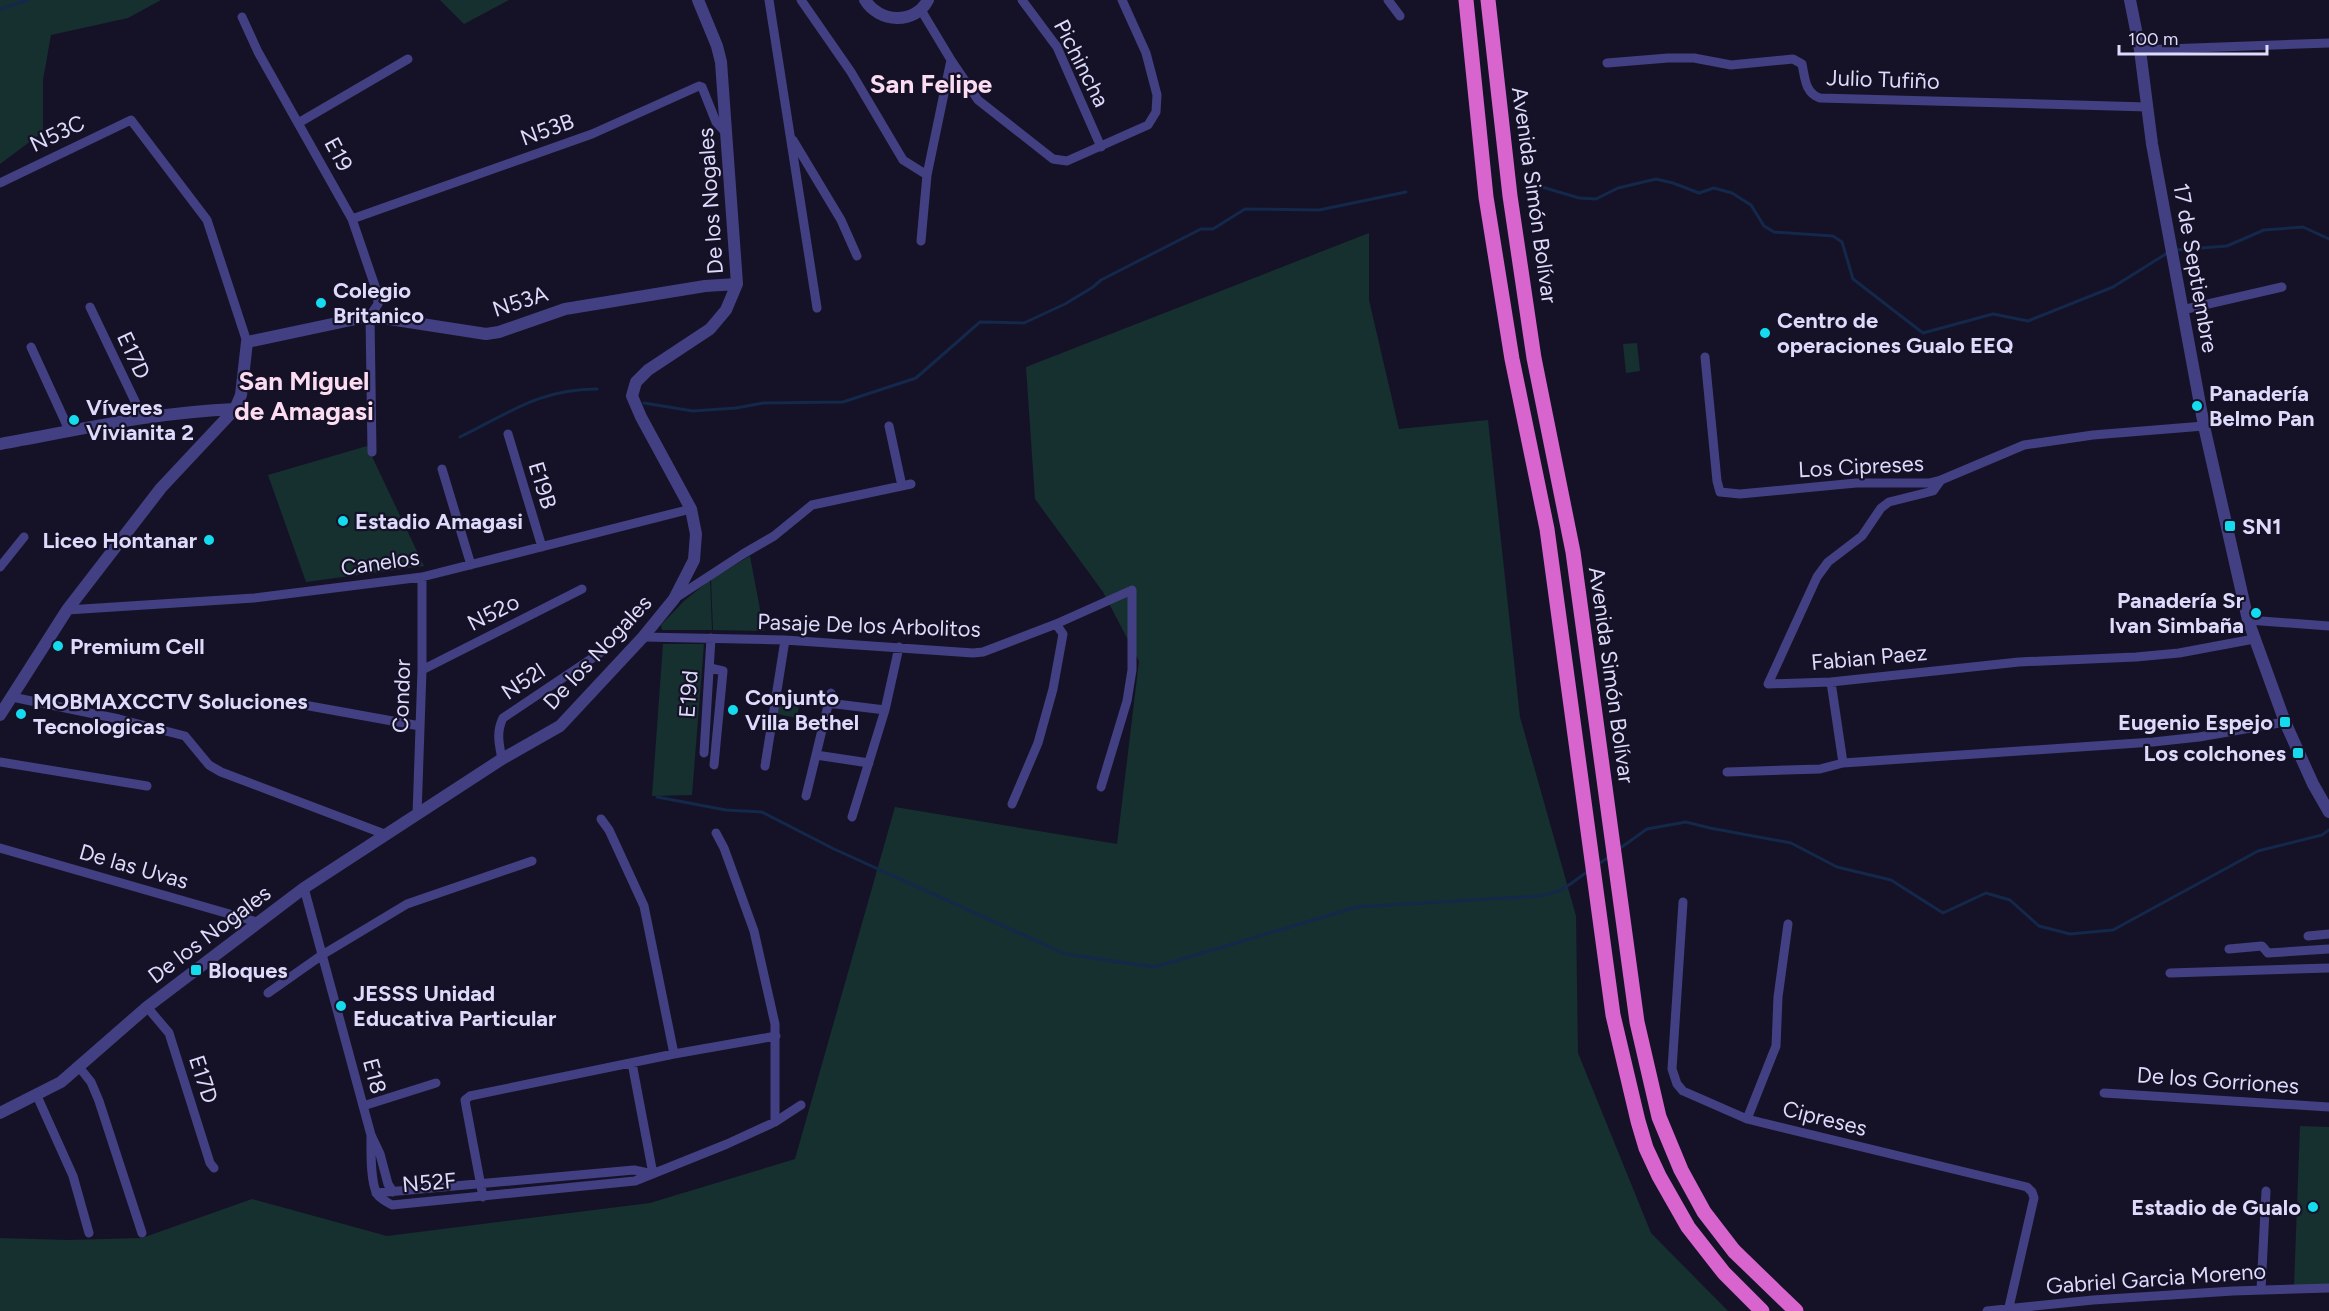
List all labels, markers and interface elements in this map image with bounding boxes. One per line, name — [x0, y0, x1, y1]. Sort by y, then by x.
street label: Pichincha — [1048, 15, 1115, 112]
scale bar — [2119, 18, 2268, 56]
text: 100 m — [2128, 28, 2178, 50]
street label: Julio Tufiño — [1826, 64, 1940, 95]
district label: San Felipe — [870, 68, 992, 100]
street label: Avenida Simón Bolívar — [1506, 85, 1563, 306]
street label: N53B — [517, 107, 578, 152]
street label: N53C — [25, 109, 89, 158]
street label: De los Nogales — [692, 127, 729, 275]
street label: E19 — [319, 133, 359, 176]
street label: 17 de Septiembre — [2167, 181, 2224, 355]
place label: Colegio Britanico — [333, 277, 424, 329]
street label: N53A — [489, 280, 551, 323]
marker: Colegio Britanico — [314, 296, 328, 310]
place label: Centro de operaciones Gualo EEQ — [1777, 307, 2013, 359]
marker: Centro de operaciones Gualo EEQ — [1758, 326, 1772, 340]
street label: E17D — [111, 327, 156, 383]
district label: San Miguel de Amagasi — [234, 365, 374, 427]
place label: Panadería Belmo Pan — [2209, 380, 2315, 432]
place label: Víveres Vivianita 2 — [86, 394, 194, 446]
marker: Panadería Belmo Pan — [2190, 399, 2204, 413]
marker: Víveres Vivianita 2 — [67, 413, 81, 427]
street label: Los Cipreses — [1797, 450, 1925, 483]
street label: E19B — [523, 458, 562, 512]
place label: Estadio Amagasi — [355, 508, 523, 535]
place label: SN1 — [2242, 513, 2282, 540]
marker: Estadio Amagasi — [336, 514, 350, 528]
marker: SN1 — [2223, 519, 2237, 533]
place label: Liceo Hontanar — [42, 527, 198, 554]
marker: Liceo Hontanar — [202, 533, 216, 547]
street label: Canelos — [339, 544, 421, 581]
street label: Avenida Simón Bolívar — [1583, 565, 1640, 786]
place label: Panadería Sr Ivan Simbaña — [2109, 587, 2245, 639]
street label: N52o — [463, 588, 524, 637]
street label: De los Nogales — [537, 589, 657, 715]
marker: Panadería Sr Ivan Simbaña — [2249, 606, 2263, 620]
street label: Pasaje De los Arbolitos — [757, 608, 981, 643]
place label: Premium Cell — [70, 633, 205, 660]
marker: Premium Cell — [51, 639, 65, 653]
street label: Fabian Paez — [1810, 639, 1928, 676]
street label: N52l — [496, 657, 550, 706]
street label: Condor — [387, 658, 416, 733]
street label: E19d — [673, 669, 704, 719]
place label: Conjunto Villa Bethel — [745, 684, 859, 736]
place label: MOBMAXCCTV Soluciones Tecnologicas — [33, 688, 308, 740]
marker: Conjunto Villa Bethel — [726, 703, 740, 717]
marker: MOBMAXCCTV Soluciones Tecnologicas — [14, 707, 28, 721]
place label: Eugenio Espejo — [2118, 709, 2273, 736]
marker: Eugenio Espejo — [2278, 715, 2292, 729]
place label: Los colchones — [2143, 740, 2286, 767]
marker: Los colchones — [2291, 746, 2305, 760]
street label: De las Uvas — [76, 838, 192, 895]
street label: De los Nogales — [143, 879, 276, 989]
place label: Bloques — [208, 957, 288, 984]
marker: Bloques — [189, 963, 203, 977]
place label: JESSS Unidad Educativa Particular — [353, 980, 557, 1032]
marker: JESSS Unidad Educativa Particular — [334, 999, 348, 1013]
street label: E17D — [183, 1052, 224, 1107]
street label: E18 — [357, 1055, 392, 1097]
street label: De los Gorriones — [2136, 1061, 2300, 1100]
street label: Cipreses — [1780, 1095, 1870, 1142]
street label: N52F — [401, 1167, 457, 1198]
place label: Estadio de Gualo — [2131, 1194, 2301, 1221]
marker: Estadio de Gualo — [2306, 1200, 2320, 1214]
street label: Gabriel Garcia Moreno — [2045, 1257, 2267, 1300]

